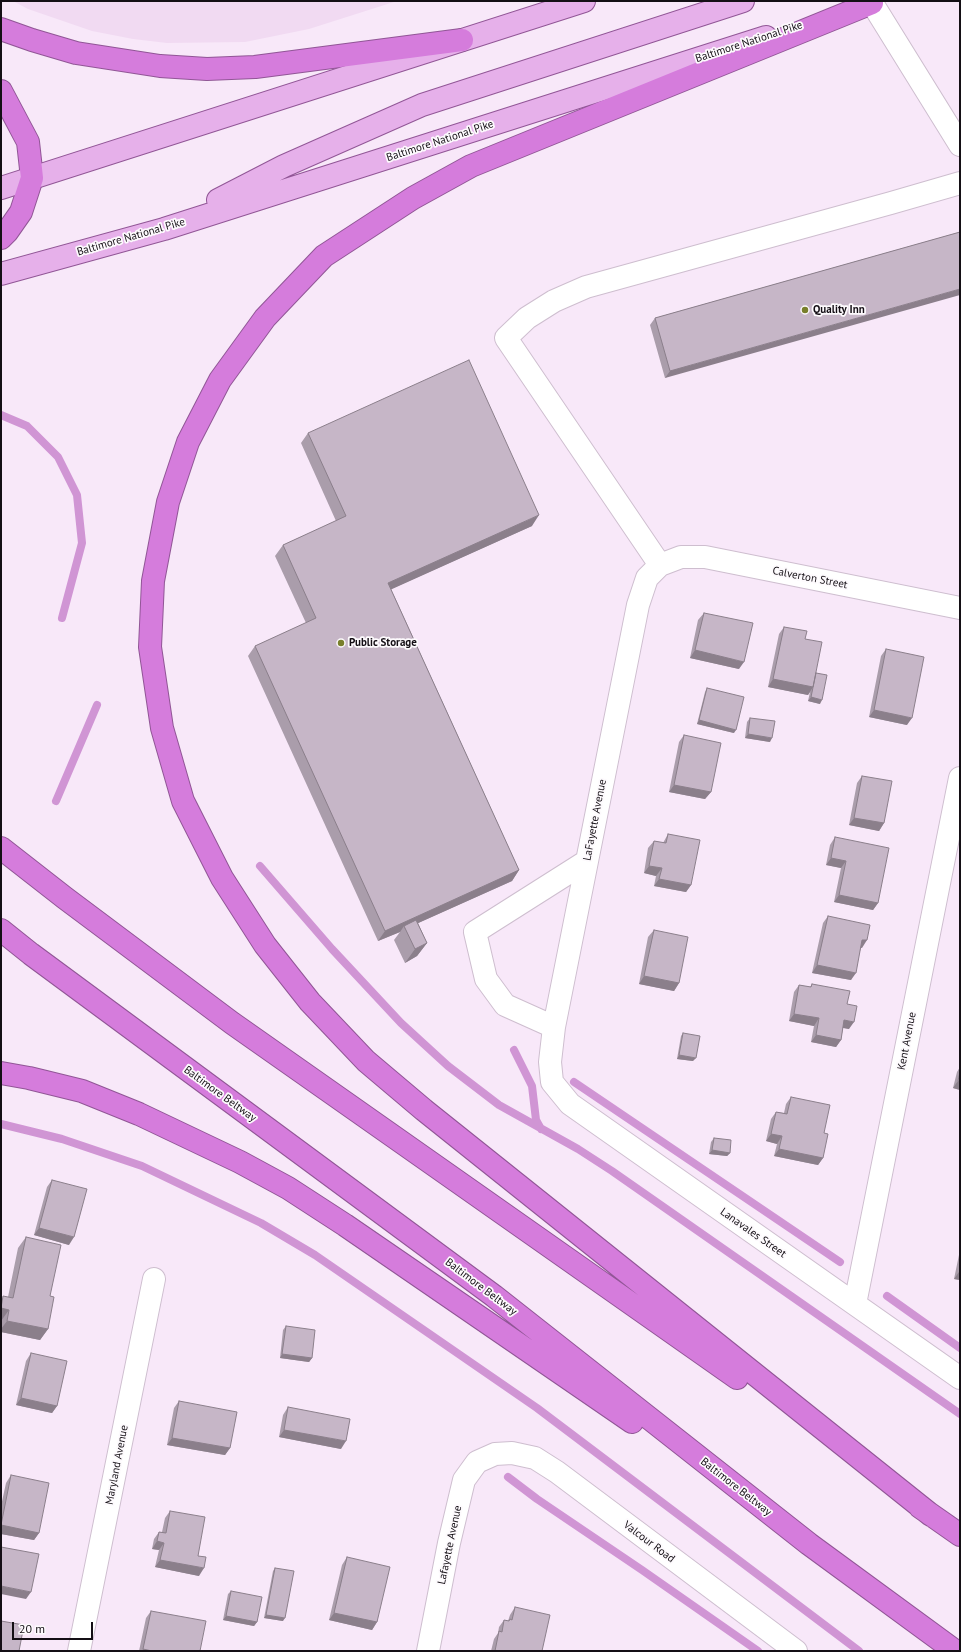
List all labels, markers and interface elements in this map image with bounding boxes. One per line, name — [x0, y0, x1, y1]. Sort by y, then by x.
street label: Baltimore National Pike — [694, 18, 804, 66]
street label: Baltimore National Pike — [385, 117, 495, 165]
street label: Baltimore National Pike — [75, 215, 187, 259]
place label: Quality Inn — [813, 303, 865, 317]
marker: Quality Inn — [800, 305, 810, 315]
street label: Calverton Street — [771, 564, 849, 592]
place label: Public Storage — [349, 636, 417, 650]
marker: Public Storage — [336, 638, 346, 648]
street label: LaFayette Avenue — [581, 778, 609, 862]
street label: Kent Avenue — [895, 1011, 919, 1071]
street label: Baltimore Beltway — [181, 1063, 259, 1125]
street label: Lanavales Street — [717, 1205, 789, 1261]
street label: Baltimore Beltway — [442, 1256, 520, 1318]
street label: Maryland Avenue — [103, 1424, 131, 1506]
street label: Baltimore Beltway — [698, 1455, 774, 1519]
street label: Lafayette Avenue — [435, 1504, 465, 1586]
street label: Valcour Road — [621, 1518, 677, 1566]
scale bar — [14, 1614, 95, 1640]
text: 20 m — [19, 1621, 45, 1636]

